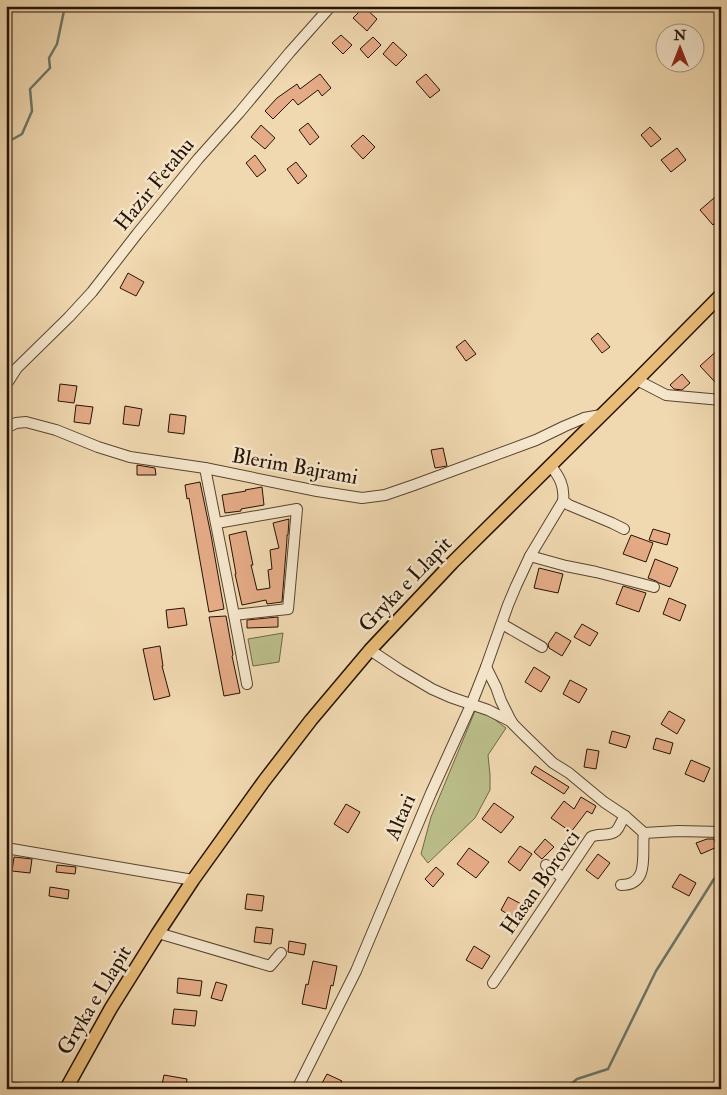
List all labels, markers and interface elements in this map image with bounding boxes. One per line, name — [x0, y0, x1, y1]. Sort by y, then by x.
north arrow — [654, 22, 704, 72]
text: N — [673, 27, 687, 44]
street label: Hazir Fetahu — [109, 132, 200, 237]
street label: Blerim Bajrami — [230, 442, 360, 491]
street label: Gryka e Llapit — [353, 531, 458, 638]
street label: Altari — [378, 790, 422, 845]
street label: Hasan Borovci — [495, 824, 587, 940]
street label: Gryka e Llapit — [51, 940, 138, 1060]

